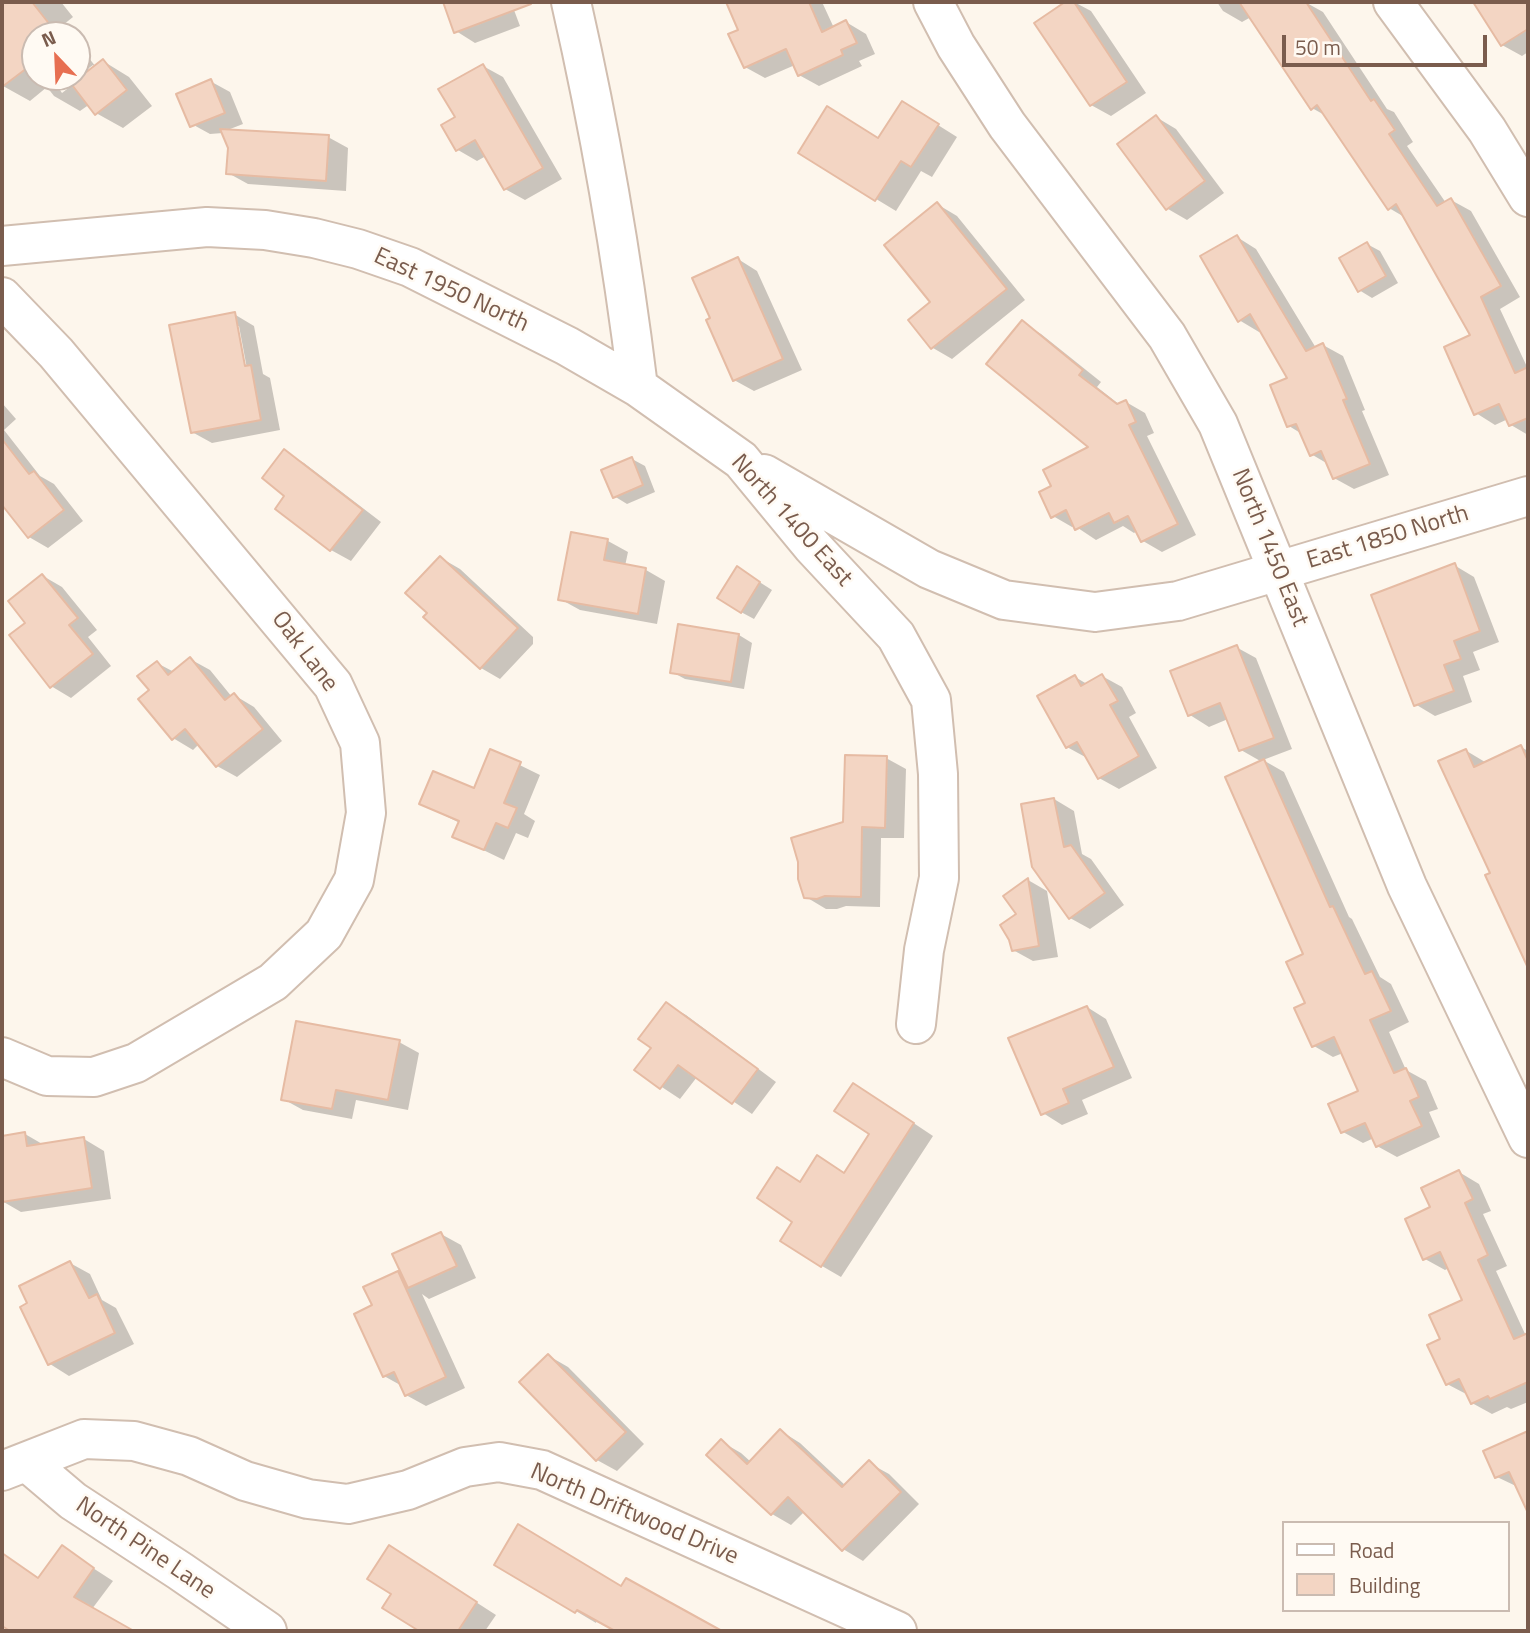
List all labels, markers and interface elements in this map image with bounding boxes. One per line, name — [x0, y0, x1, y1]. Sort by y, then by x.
north arrow — [21, 21, 91, 91]
scale bar — [1285, 21, 1490, 65]
text: N — [37, 22, 60, 54]
text: 50 m — [1295, 31, 1341, 63]
street label: East 1950 North — [369, 243, 533, 339]
street label: North 1400 East — [724, 449, 858, 593]
street label: North 1450 East — [1224, 465, 1314, 631]
street label: East 1850 North — [1304, 500, 1472, 576]
street label: Oak Lane — [264, 606, 344, 698]
street label: North Driftwood Drive — [526, 1458, 742, 1572]
street label: North Pine Lane — [70, 1492, 220, 1606]
legend — [1282, 1521, 1509, 1612]
text: Road — [1349, 1534, 1394, 1566]
text: Building — [1349, 1569, 1420, 1601]

